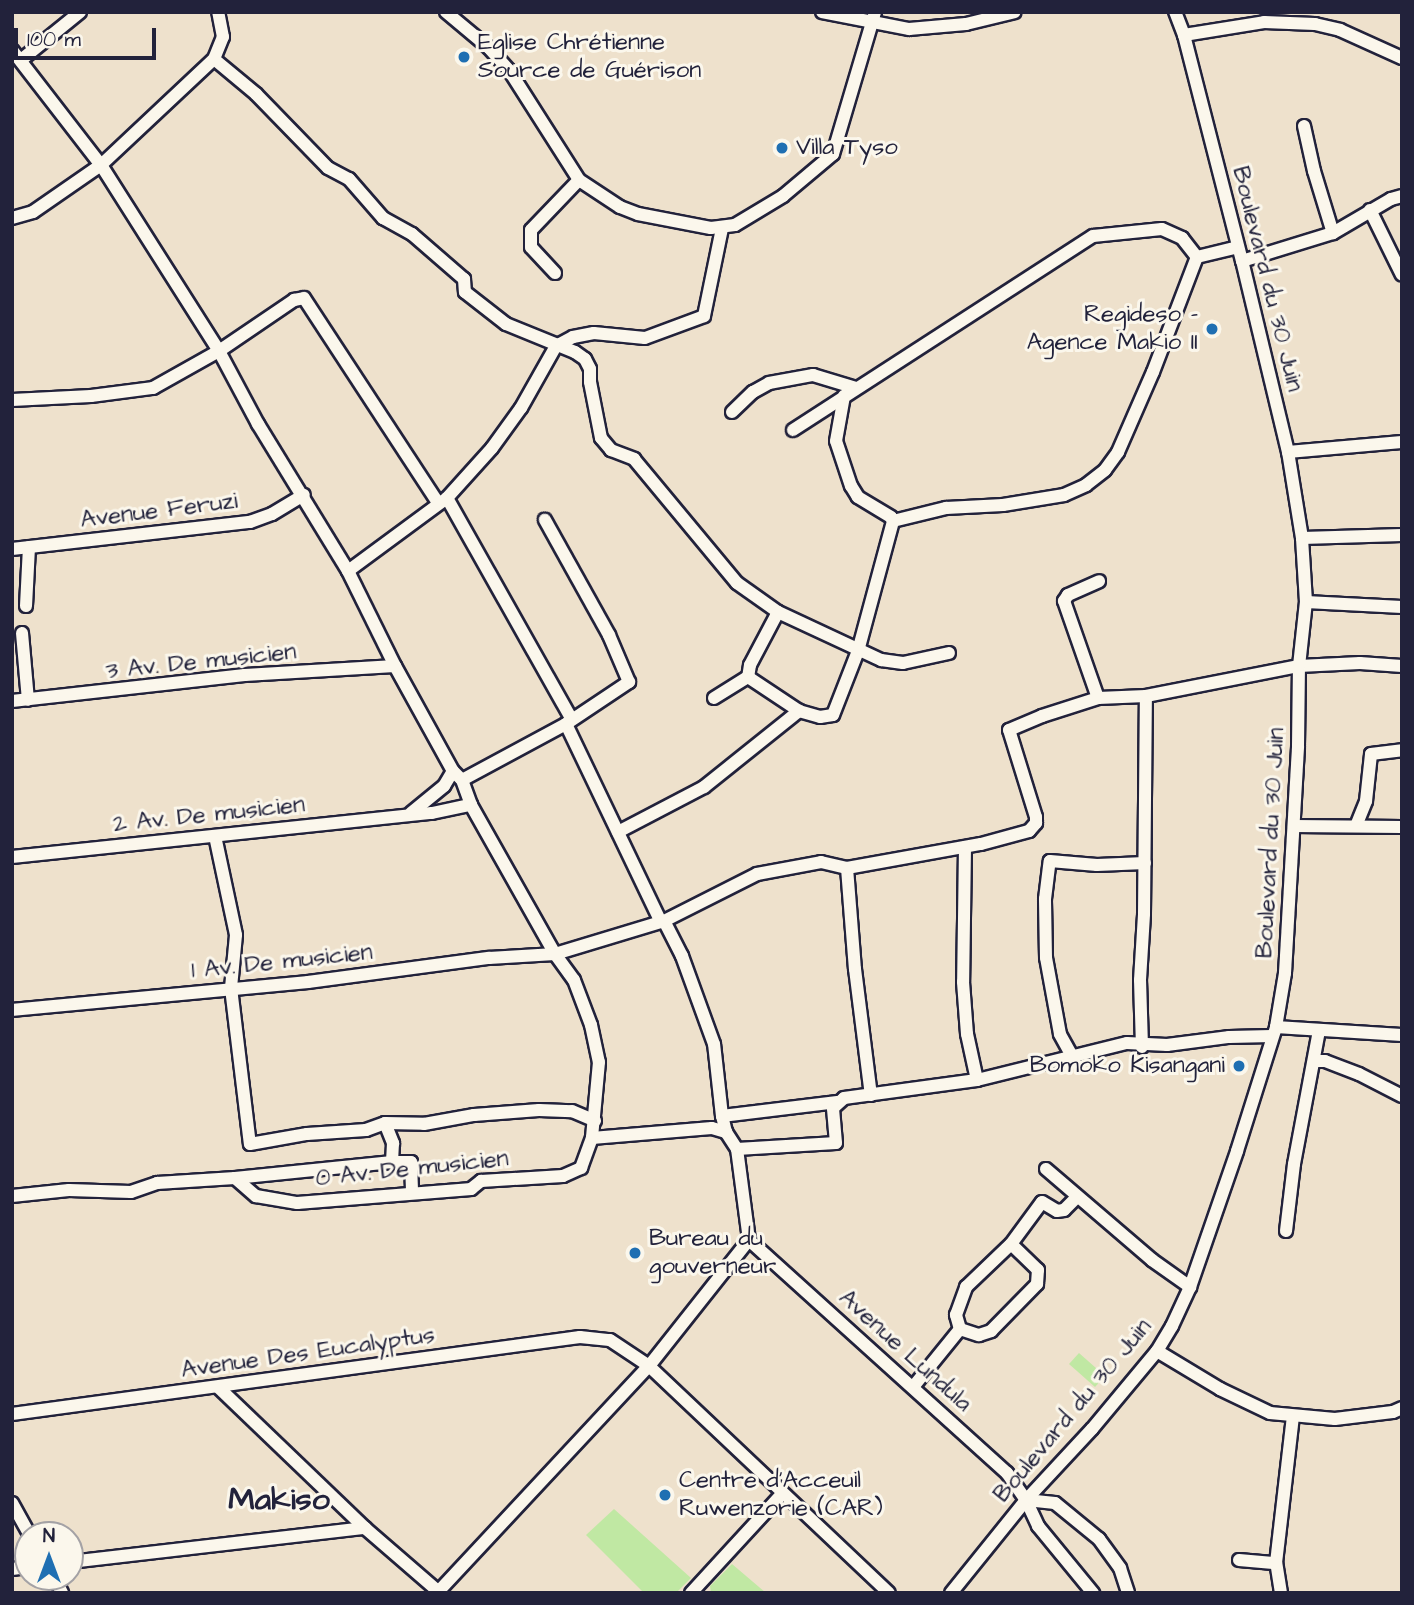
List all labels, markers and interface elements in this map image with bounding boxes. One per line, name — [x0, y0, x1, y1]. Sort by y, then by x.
scale bar — [18, 14, 159, 58]
text: 100 m — [27, 25, 81, 54]
place label: Eglise Chrétienne Source de Guérison — [478, 29, 701, 85]
marker: Eglise Chrétienne Source de Guérison — [456, 49, 472, 65]
place label: Villa Tyso — [796, 134, 898, 162]
marker: Villa Tyso — [774, 140, 790, 156]
street label: Boulevard du 30 Juin — [1225, 163, 1309, 395]
place label: Regideso - Agence Makio II — [1027, 301, 1198, 357]
marker: Regideso - Agence Makio II — [1204, 321, 1220, 337]
street label: Avenue Feruzi — [79, 487, 239, 535]
street label: 3 Av. De musicien — [104, 638, 298, 686]
street label: Boulevard du 30 Juin — [1251, 727, 1291, 959]
street label: 2 Av. De musicien — [112, 791, 306, 839]
street label: 1 Av. De musicien — [190, 938, 374, 986]
place label: Bomoko Kisangani — [1030, 1052, 1225, 1080]
marker: Bomoko Kisangani — [1231, 1058, 1247, 1074]
street label: 0 Av. De musicien — [314, 1145, 510, 1193]
place label: Bureau du gouverneur — [649, 1225, 776, 1281]
marker: Bureau du gouverneur — [627, 1245, 643, 1261]
street label: Avenue Lundula — [833, 1284, 977, 1418]
street label: Boulevard du 30 Juin — [988, 1313, 1158, 1509]
street label: Avenue Des Eucalyptus — [179, 1321, 437, 1385]
place label: Centre d'Acceuil Ruwenzorie (CAR) — [679, 1467, 883, 1523]
district label: Makiso — [228, 1481, 330, 1519]
marker: Centre d'Acceuil Ruwenzorie (CAR) — [657, 1487, 673, 1503]
north arrow — [14, 1521, 84, 1591]
text: N — [43, 1523, 55, 1550]

